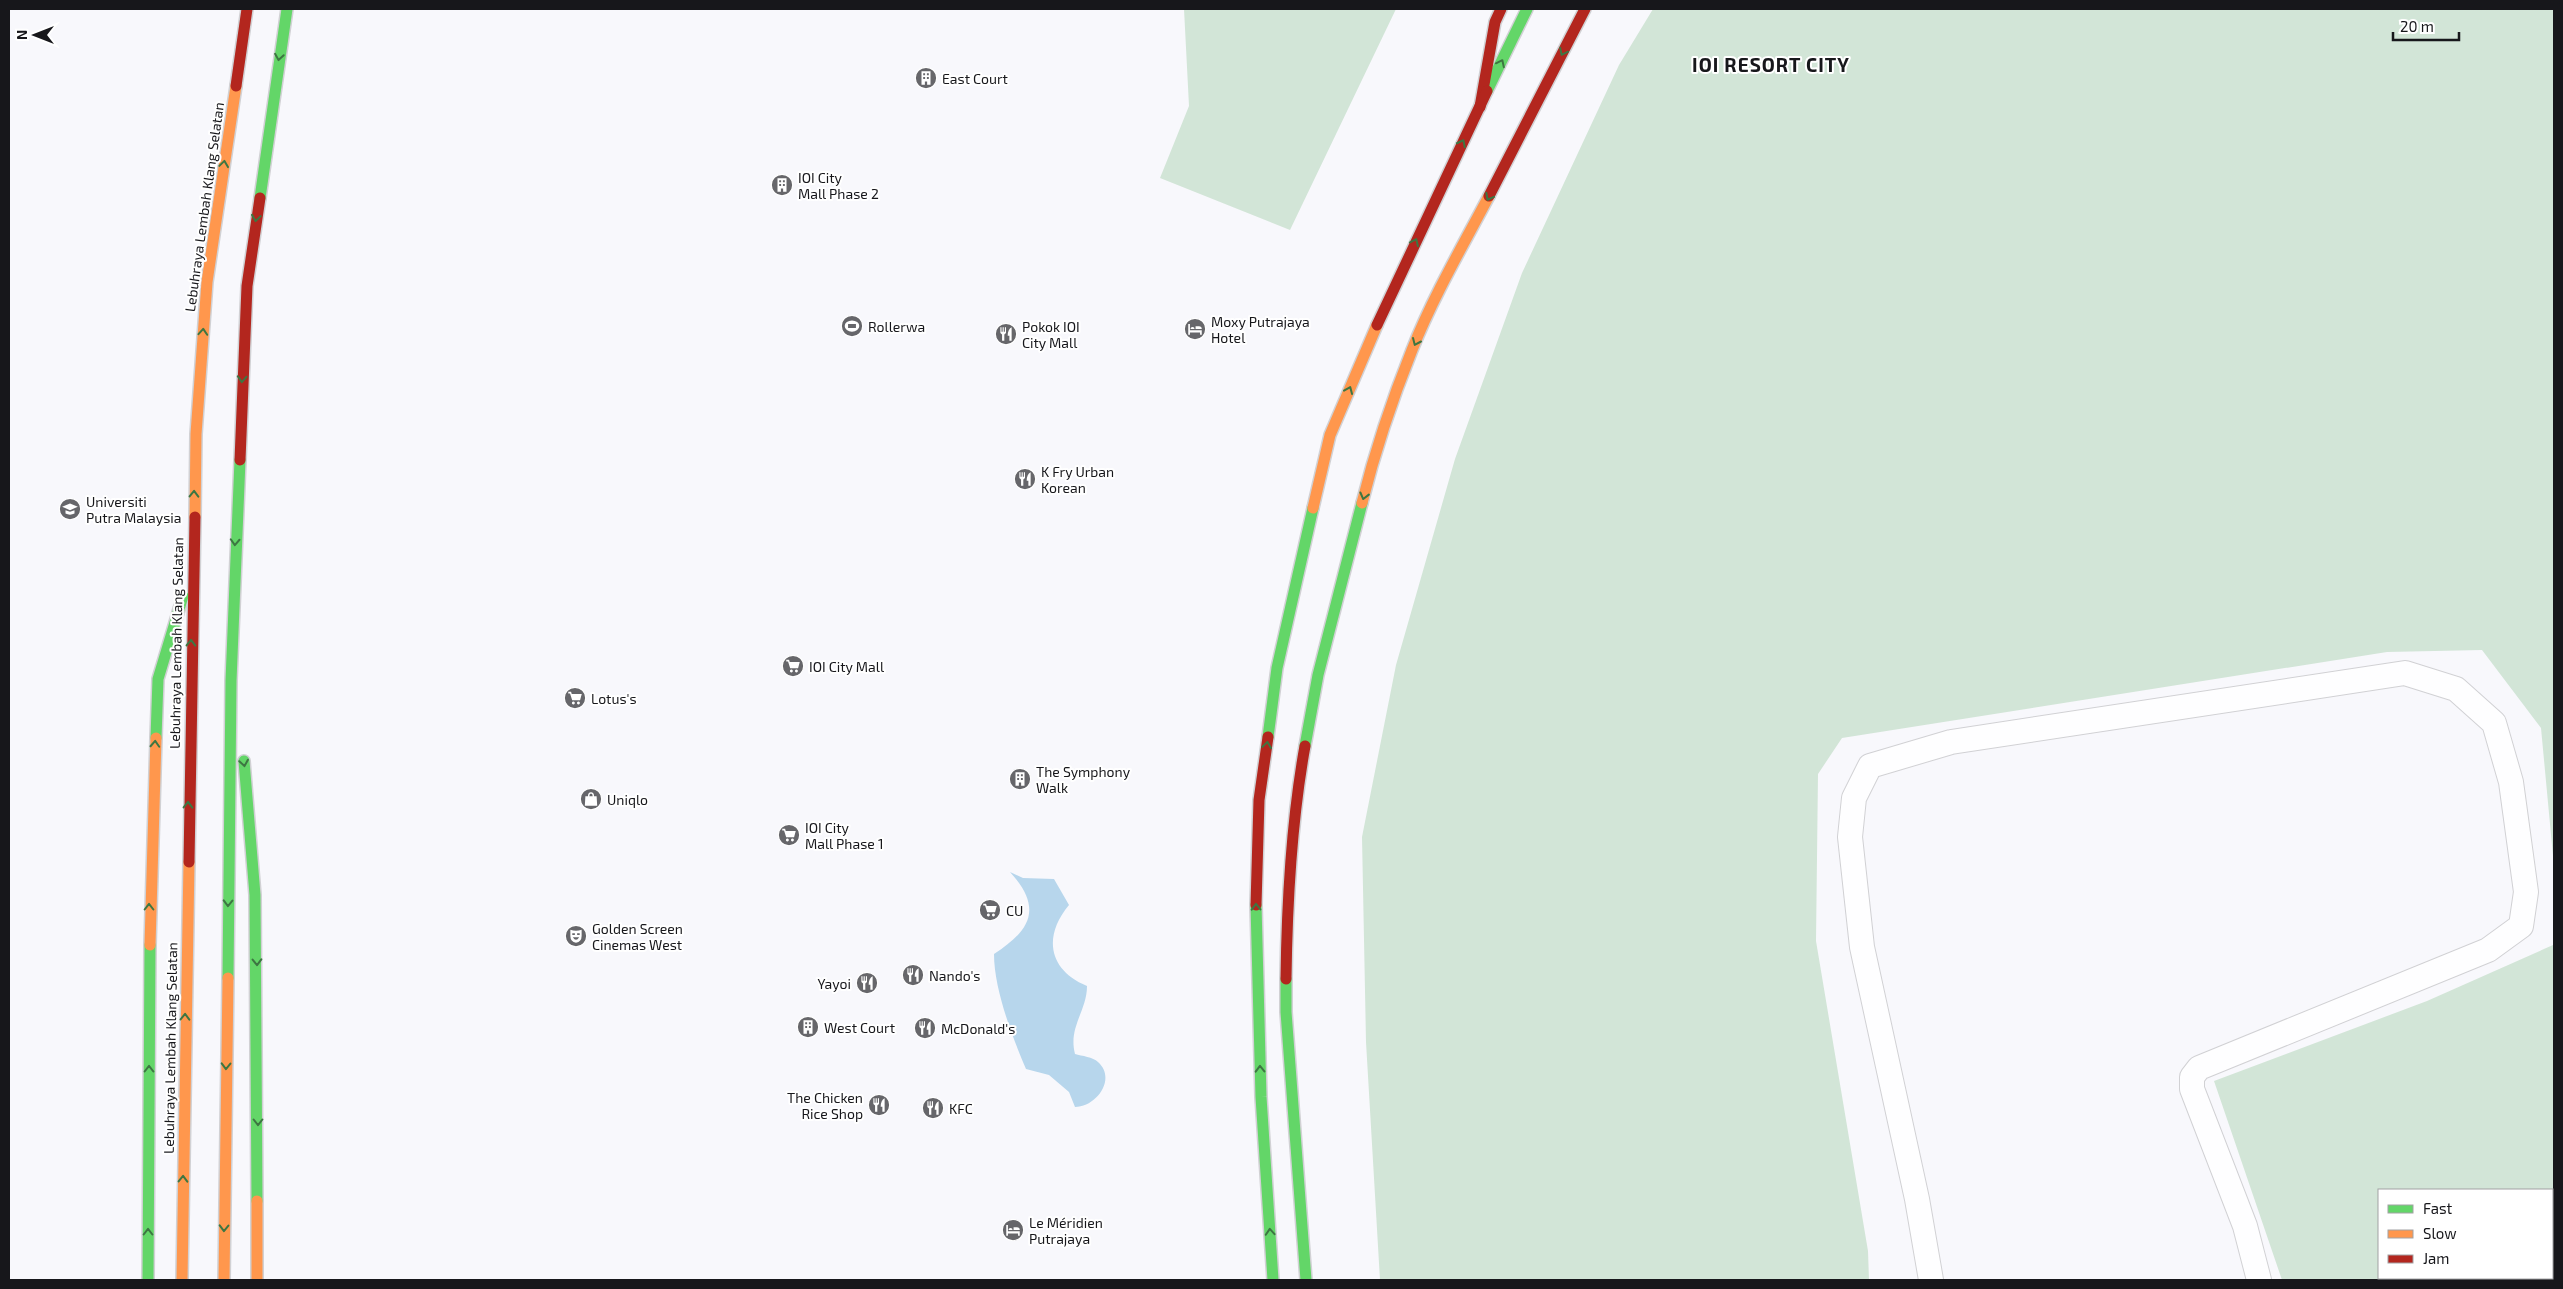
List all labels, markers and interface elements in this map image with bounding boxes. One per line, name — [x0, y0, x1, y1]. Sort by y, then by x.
north arrow — [10, 10, 60, 60]
scale bar — [2393, 10, 2459, 42]
text: 20 m — [2400, 17, 2434, 35]
text: N — [13, 30, 30, 40]
one-way arrow — [1559, 47, 1569, 56]
one-way arrow — [275, 53, 285, 61]
district label: IOI RESORT CITY — [1692, 53, 1850, 76]
one-way arrow — [1494, 59, 1505, 68]
building icon: East Court — [914, 66, 938, 90]
place label: East Court — [942, 70, 1008, 87]
street label: Lebuhraya Lembah Klang Selatan — [181, 101, 227, 313]
one-way arrow — [1455, 139, 1465, 148]
one-way arrow — [218, 160, 229, 168]
place label: IOI City Mall Phase 2 — [798, 169, 879, 202]
building icon: IOI City Mall Phase 2 — [770, 173, 794, 197]
one-way arrow — [1485, 192, 1495, 201]
one-way arrow — [251, 214, 262, 222]
one-way arrow — [1408, 238, 1418, 247]
place label: Moxy Putrajaya Hotel — [1211, 313, 1310, 346]
sports icon: Rollerwa — [840, 314, 864, 338]
hotel icon: Moxy Putrajaya Hotel — [1183, 317, 1207, 341]
place label: Rollerwa — [868, 318, 925, 335]
place label: Pokok IOI City Mall — [1022, 318, 1080, 351]
restaurant icon: Pokok IOI City Mall — [994, 322, 1018, 346]
one-way arrow — [197, 328, 208, 336]
one-way arrow — [1411, 337, 1422, 346]
one-way arrow — [237, 376, 248, 384]
one-way arrow — [1342, 386, 1353, 395]
place label: K Fry Urban Korean — [1041, 463, 1114, 496]
restaurant icon: K Fry Urban Korean — [1013, 467, 1037, 491]
one-way arrow — [189, 490, 200, 498]
one-way arrow — [1359, 491, 1370, 500]
place label: Universiti Putra Malaysia — [86, 493, 181, 526]
school or university icon: Universiti Putra Malaysia — [58, 497, 82, 521]
street label: Lebuhraya Lembah Klang Selatan — [166, 537, 186, 749]
one-way arrow — [230, 538, 240, 546]
one-way arrow — [186, 639, 196, 646]
supermarket icon: IOI City Mall — [781, 654, 805, 678]
place label: IOI City Mall — [809, 658, 885, 675]
supermarket icon: Lotus's — [563, 686, 587, 710]
place label: Lotus's — [591, 690, 637, 707]
one-way arrow — [150, 740, 161, 748]
one-way arrow — [1261, 741, 1272, 749]
one-way arrow — [239, 759, 249, 768]
place label: The Symphony Walk — [1036, 763, 1131, 796]
building icon: The Symphony Walk — [1008, 767, 1032, 791]
shop icon: Uniqlo — [579, 787, 603, 811]
place label: Uniqlo — [607, 791, 648, 808]
one-way arrow — [183, 801, 193, 809]
place label: IOI City Mall Phase 1 — [805, 819, 883, 852]
supermarket icon: IOI City Mall Phase 1 — [777, 823, 801, 847]
supermarket icon: CU — [978, 898, 1002, 922]
one-way arrow — [223, 900, 233, 907]
one-way arrow — [144, 902, 154, 910]
place label: CU — [1006, 902, 1023, 919]
one-way arrow — [1251, 903, 1261, 910]
place label: Golden Screen Cinemas West — [592, 920, 683, 953]
theatre icon: Golden Screen Cinemas West — [564, 924, 588, 948]
street label: Lebuhraya Lembah Klang Selatan — [160, 942, 180, 1154]
one-way arrow — [251, 958, 262, 966]
restaurant icon: Nando's — [901, 963, 925, 987]
place label: Nando's — [929, 967, 980, 984]
restaurant icon: Yayoi — [855, 971, 879, 995]
place label: Yayoi — [817, 975, 851, 992]
one-way arrow — [180, 1012, 190, 1020]
building icon: West Court — [796, 1015, 820, 1039]
restaurant icon: McDonald's — [913, 1016, 937, 1040]
place label: West Court — [824, 1019, 895, 1036]
place label: McDonald's — [941, 1020, 1015, 1037]
one-way arrow — [221, 1062, 231, 1070]
one-way arrow — [144, 1065, 154, 1072]
one-way arrow — [1255, 1065, 1265, 1073]
place label: The Chicken Rice Shop — [787, 1089, 863, 1122]
restaurant icon: The Chicken Rice Shop — [867, 1093, 891, 1117]
restaurant icon: KFC — [921, 1096, 945, 1120]
place label: KFC — [949, 1100, 973, 1117]
one-way arrow — [253, 1118, 263, 1126]
one-way arrow — [178, 1175, 188, 1182]
legend — [2378, 1189, 2553, 1279]
text: Fast — [2423, 1199, 2453, 1217]
place label: Le Méridien Putrajaya — [1029, 1214, 1103, 1247]
hotel icon: Le Méridien Putrajaya — [1001, 1218, 1025, 1242]
one-way arrow — [219, 1224, 229, 1232]
text: Slow — [2423, 1224, 2457, 1242]
one-way arrow — [143, 1227, 153, 1235]
one-way arrow — [1264, 1227, 1275, 1235]
text: Jam — [2423, 1249, 2449, 1267]

